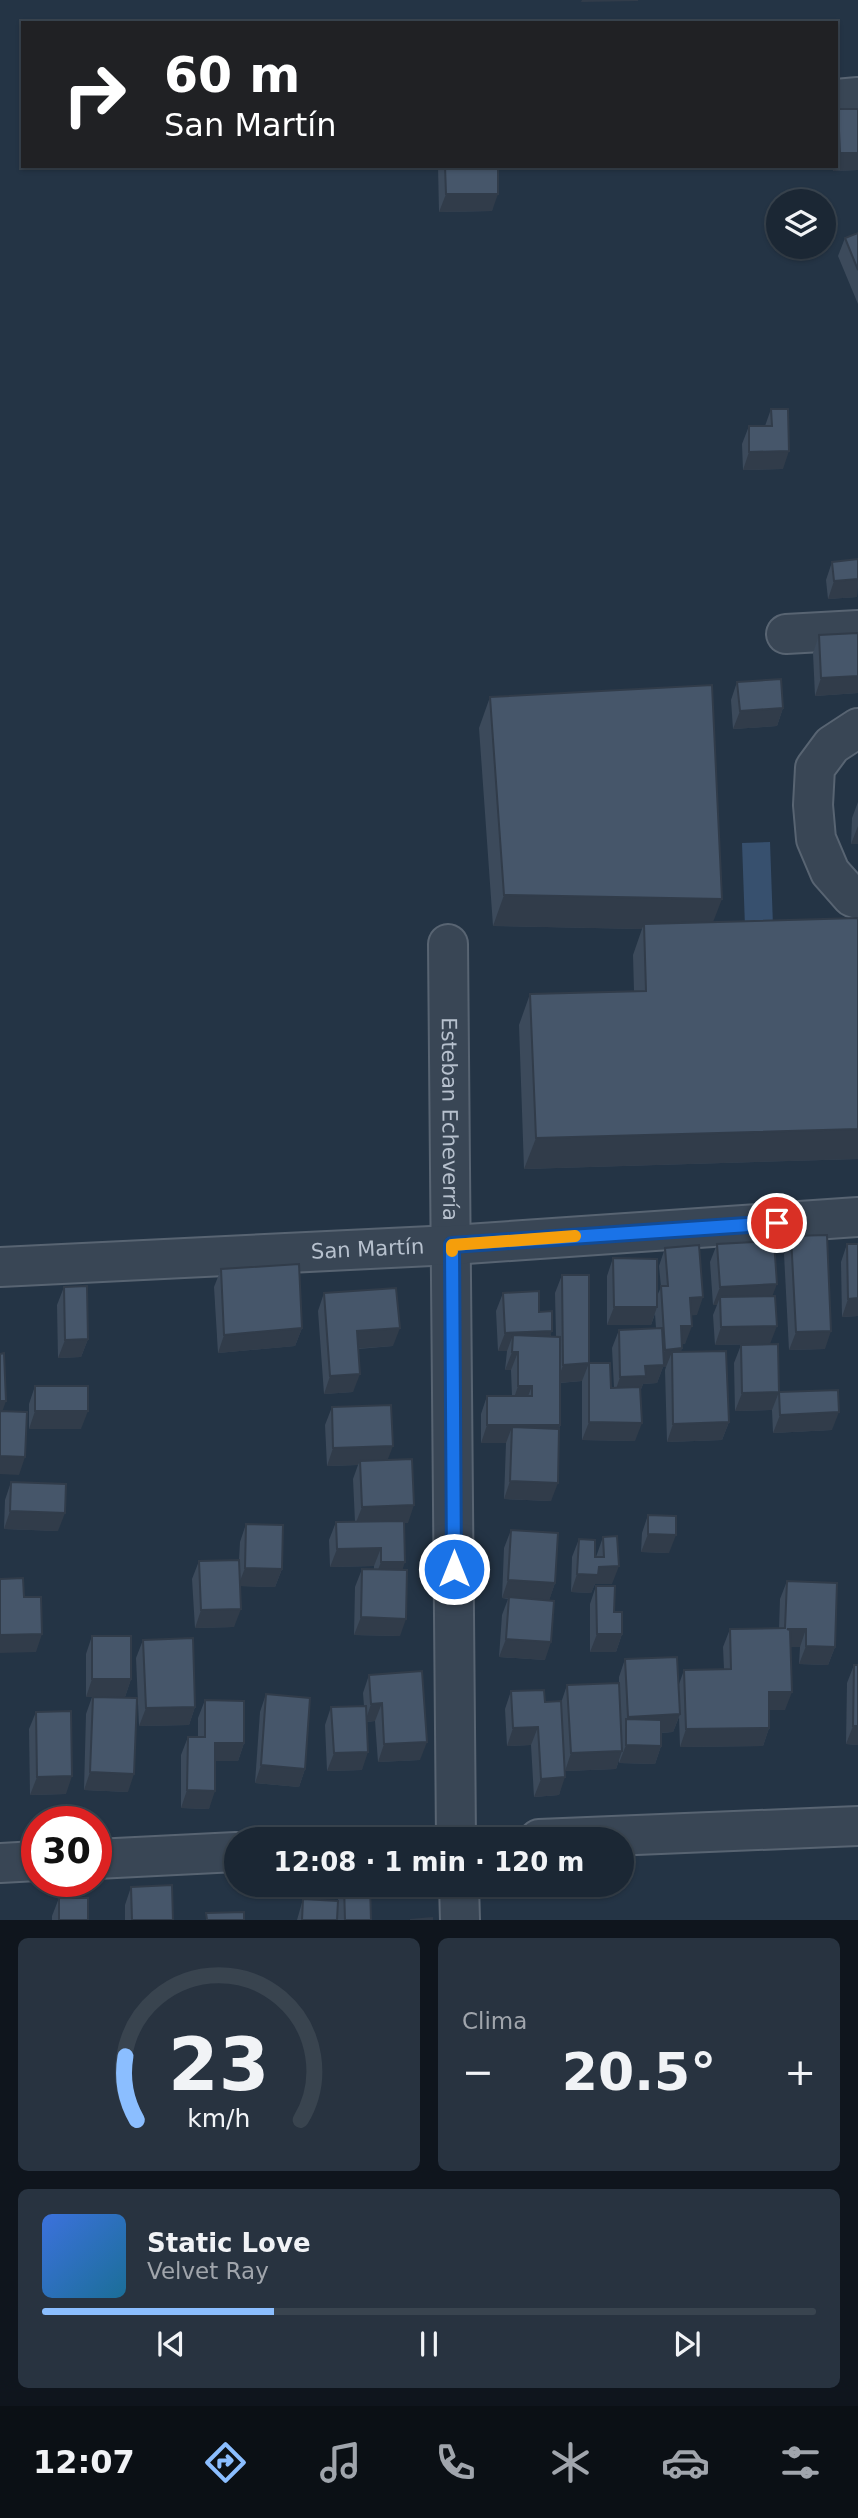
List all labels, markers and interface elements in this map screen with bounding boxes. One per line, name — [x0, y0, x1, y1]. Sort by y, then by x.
text: 60 m — [164, 47, 300, 104]
icon: right — [49, 49, 140, 140]
text: San Martín — [164, 106, 336, 144]
map controls — [766, 189, 836, 259]
button: layers — [766, 189, 836, 259]
street label: Esteban Echeverría — [437, 1017, 462, 1221]
pin — [747, 1193, 807, 1253]
icon: arrive — [758, 1204, 796, 1242]
street label: San Martín — [310, 1234, 425, 1264]
position arrow — [417, 1532, 491, 1606]
speed limit sign: 30 — [21, 1806, 112, 1897]
text: 12:08 · 1 min · 120 m — [274, 1847, 584, 1877]
text: Clima — [462, 2008, 527, 2034]
text: 23 — [168, 2023, 270, 2108]
text: 20.5° — [562, 2042, 716, 2102]
text: − — [462, 2050, 494, 2094]
text: + — [784, 2050, 816, 2094]
text: km/h — [187, 2104, 251, 2133]
text: Static Love — [147, 2228, 311, 2258]
text: Velvet Ray — [147, 2258, 269, 2284]
icon: previous — [152, 2325, 190, 2363]
icon: pause — [410, 2325, 448, 2363]
icon: next — [668, 2325, 706, 2363]
icon: directions — [201, 2438, 250, 2487]
icon: music — [316, 2438, 365, 2487]
icon: phone — [431, 2438, 480, 2487]
icon: climate — [546, 2438, 595, 2487]
icon: car — [661, 2438, 710, 2487]
icon: filters — [776, 2438, 825, 2487]
text: 12:07 — [33, 2443, 135, 2481]

